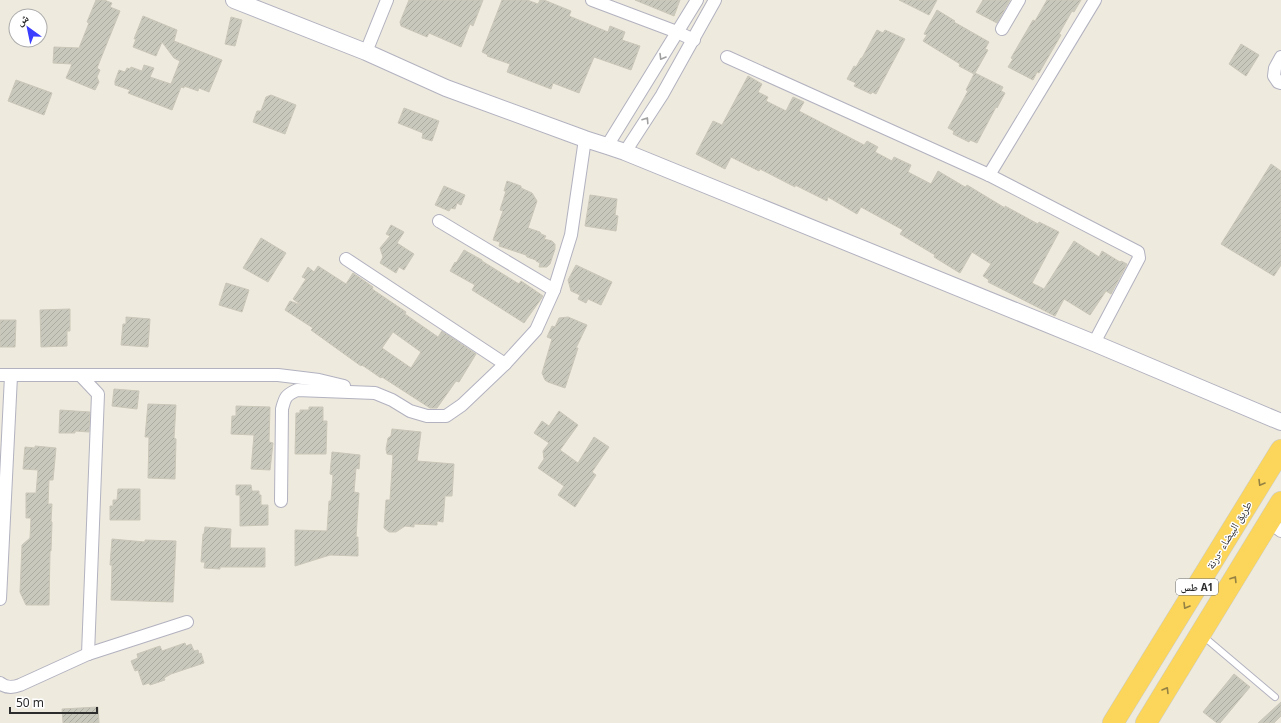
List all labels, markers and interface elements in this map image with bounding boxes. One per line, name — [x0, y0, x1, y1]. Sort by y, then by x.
north arrow — [8, 8, 48, 48]
text: ش — [13, 10, 32, 30]
one-way arrow — [659, 53, 666, 60]
one-way arrow — [641, 117, 648, 124]
one-way arrow — [1258, 479, 1265, 486]
street label: طريق البيضاء -درنة — [1202, 498, 1255, 572]
one-way arrow — [1229, 576, 1237, 583]
road number: طس A1 — [1176, 579, 1218, 595]
one-way arrow — [1183, 602, 1190, 609]
one-way arrow — [1162, 687, 1169, 694]
scale bar — [10, 689, 97, 715]
text: 50 m — [16, 694, 44, 711]

